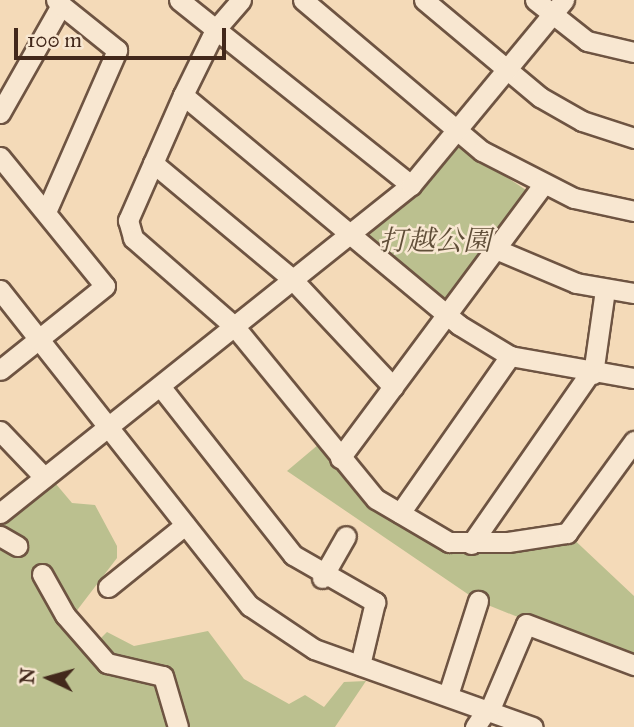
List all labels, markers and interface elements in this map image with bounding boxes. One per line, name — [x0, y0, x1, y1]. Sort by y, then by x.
scale bar — [18, 14, 229, 58]
text: 100 m — [27, 27, 82, 53]
park label: 打越公園 — [379, 224, 491, 258]
north arrow — [14, 643, 84, 713]
text: N — [15, 667, 40, 685]

